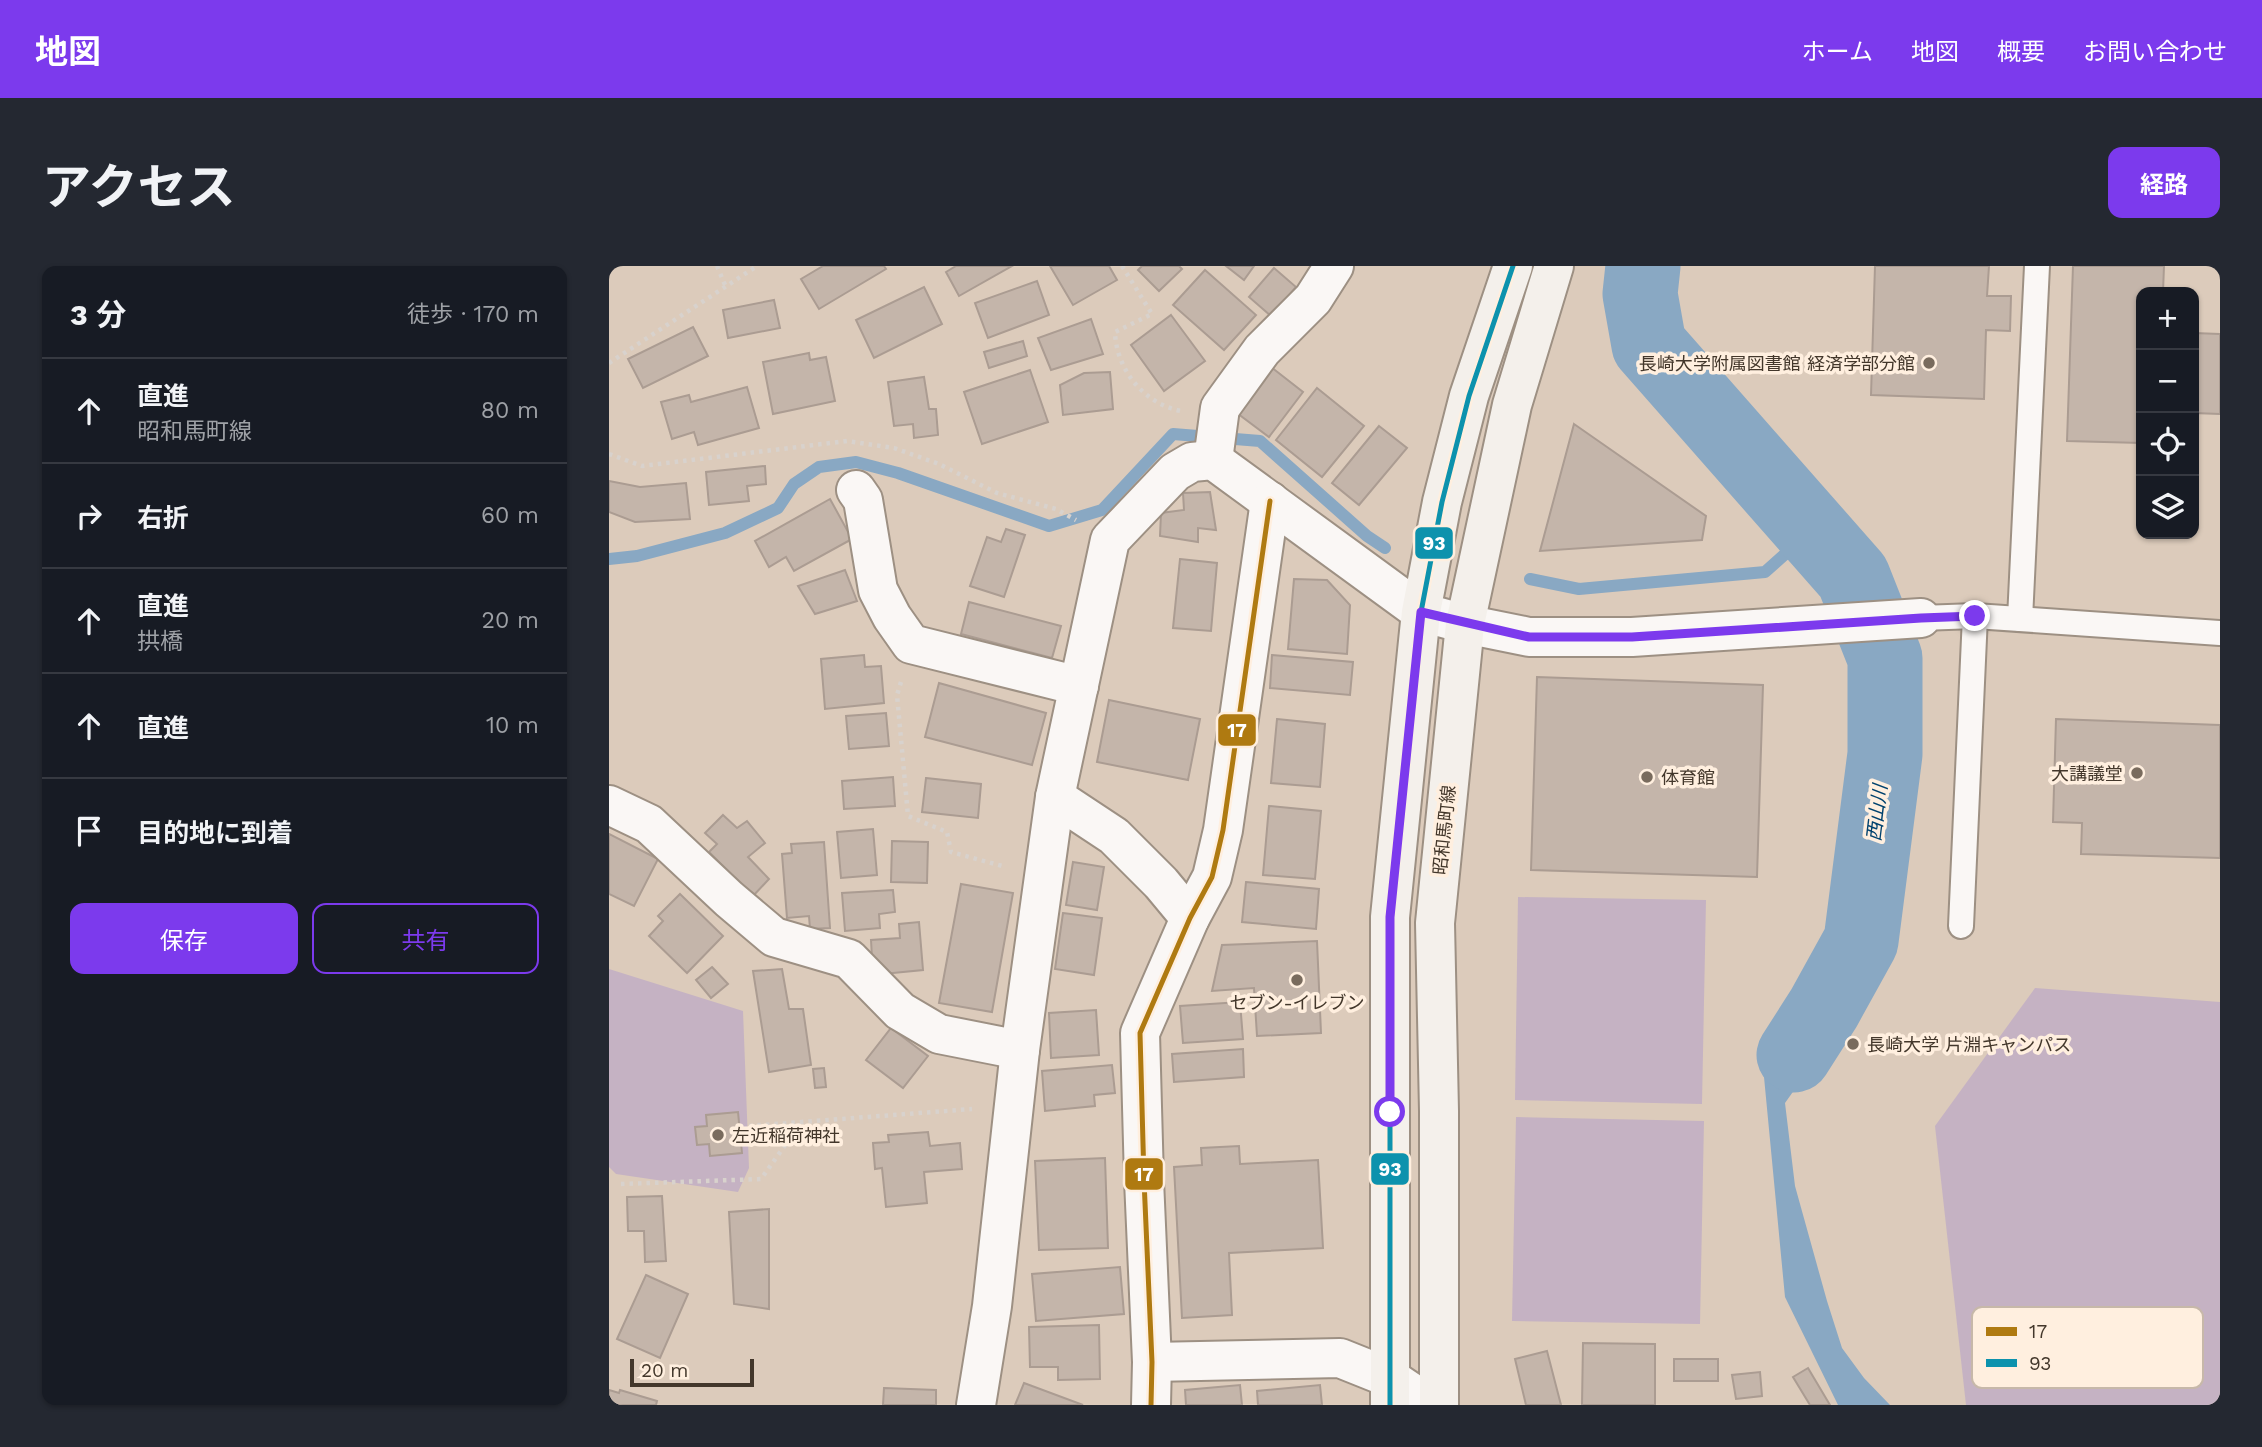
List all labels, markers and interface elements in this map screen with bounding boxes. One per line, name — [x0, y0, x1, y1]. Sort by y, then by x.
text: 地図 — [35, 32, 101, 71]
text: ホーム — [1802, 38, 1873, 66]
text: 地図 — [1911, 38, 1959, 66]
text: 概要 — [1997, 38, 2045, 66]
text: お問い合わせ — [2083, 38, 2227, 66]
button: 経路 — [2108, 147, 2220, 218]
text: アクセス — [42, 158, 236, 216]
map controls — [2136, 287, 2199, 539]
button: + — [2136, 287, 2199, 350]
text: 3 分 — [70, 297, 126, 332]
text: 徒歩 · 170 m — [407, 301, 539, 328]
button: − — [2136, 350, 2199, 413]
place label: 長崎大学附属図書館 経済学部分館 — [1639, 353, 1915, 374]
marker: 長崎大学附属図書館 経済学部分館 — [1921, 355, 1937, 371]
text: 直進 — [137, 381, 189, 411]
icon: ahead — [70, 392, 108, 430]
text: 80 m — [481, 397, 539, 424]
button: locate — [2136, 413, 2199, 476]
text: 昭和馬町線 — [137, 418, 252, 445]
button: layers — [2136, 476, 2199, 539]
icon: right — [70, 497, 108, 535]
text: 60 m — [481, 502, 539, 529]
text: 右折 — [137, 503, 189, 533]
line badge: 93 — [1414, 526, 1454, 560]
text: 93 — [1423, 532, 1445, 555]
text: 直進 — [137, 591, 189, 621]
route end — [1959, 600, 1990, 631]
icon: ahead — [70, 602, 108, 640]
text: 20 m — [482, 607, 539, 634]
text: 拱橋 — [137, 628, 183, 655]
icon: ahead — [70, 707, 108, 745]
text: 10 m — [486, 712, 539, 739]
text: 直進 — [137, 713, 189, 743]
line badge: 17 — [1217, 713, 1257, 747]
text: 17 — [1227, 719, 1247, 742]
place label: 大講議堂 — [2051, 763, 2123, 784]
marker: 大講議堂 — [2129, 765, 2145, 781]
place label: 体育館 — [1661, 767, 1715, 788]
marker: 体育館 — [1639, 769, 1655, 785]
water label: 西山川 — [1862, 781, 1892, 843]
street label: 昭和馬町線 — [1429, 784, 1459, 876]
icon: arrive — [70, 812, 108, 850]
text: 目的地に到着 — [137, 818, 293, 848]
button: 保存 — [70, 903, 298, 974]
button: 共有 — [312, 903, 539, 974]
marker: セブン-イレブン — [1289, 972, 1305, 988]
place label: セブン-イレブン — [1229, 992, 1365, 1013]
place label: 長崎大学 片淵キャンパス — [1867, 1034, 2071, 1055]
marker: 長崎大学 片淵キャンパス — [1845, 1036, 1861, 1052]
route start — [1374, 1096, 1405, 1127]
place label: 左近稲荷神社 — [732, 1125, 840, 1146]
marker: 左近稲荷神社 — [710, 1127, 726, 1143]
line badge: 93 — [1370, 1152, 1410, 1186]
line badge: 17 — [1124, 1157, 1164, 1191]
text: 93 — [1379, 1158, 1401, 1181]
text: 17 — [1134, 1163, 1154, 1186]
legend — [1972, 1307, 2203, 1388]
text: 17 — [2029, 1320, 2047, 1343]
text: 93 — [2029, 1352, 2051, 1375]
scale bar — [630, 1356, 754, 1388]
text: 20 m — [641, 1359, 688, 1382]

